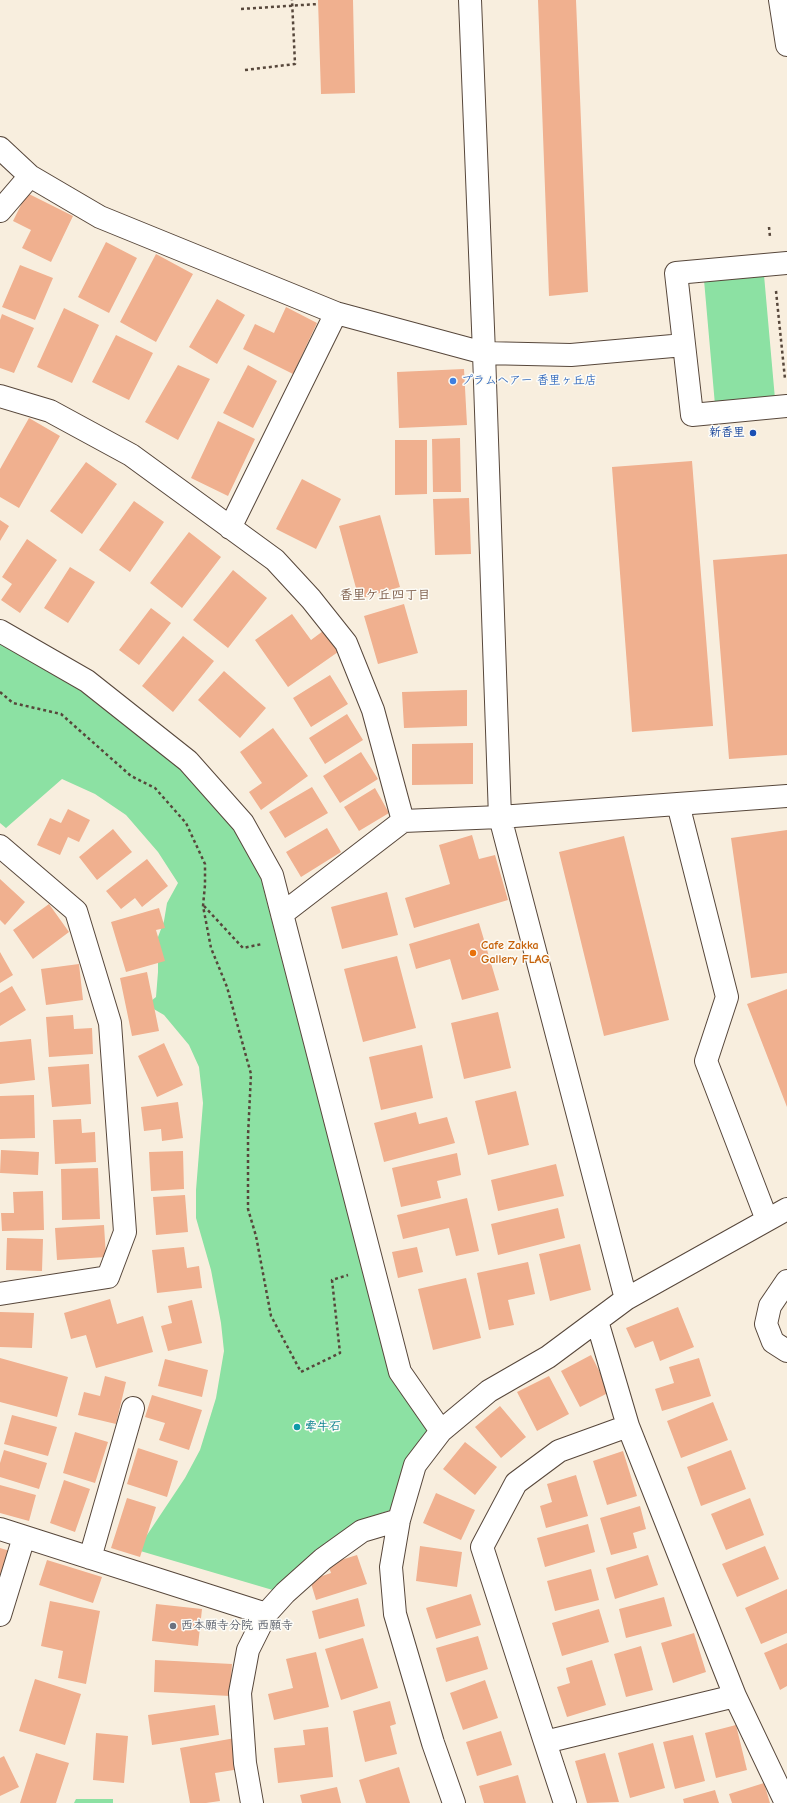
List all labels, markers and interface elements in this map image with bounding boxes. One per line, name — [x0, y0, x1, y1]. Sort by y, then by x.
place label: プラムヘアー 香里ヶ丘店 — [461, 374, 597, 388]
marker: プラムヘアー 香里ヶ丘店 — [448, 376, 458, 386]
place label: 新香里 — [709, 426, 745, 440]
marker: 新香里 — [748, 428, 758, 438]
district label: 香里ケ丘四丁目 — [340, 587, 430, 603]
place label: Cafe Zakka Gallery FLAG — [481, 939, 550, 967]
marker: Cafe Zakka Gallery FLAG — [468, 948, 478, 958]
place label: 牽牛石 — [305, 1420, 341, 1434]
marker: 牽牛石 — [292, 1422, 302, 1432]
place label: 西本願寺分院 西願寺 — [181, 1619, 293, 1633]
marker: 西本願寺分院 西願寺 — [168, 1621, 178, 1631]

